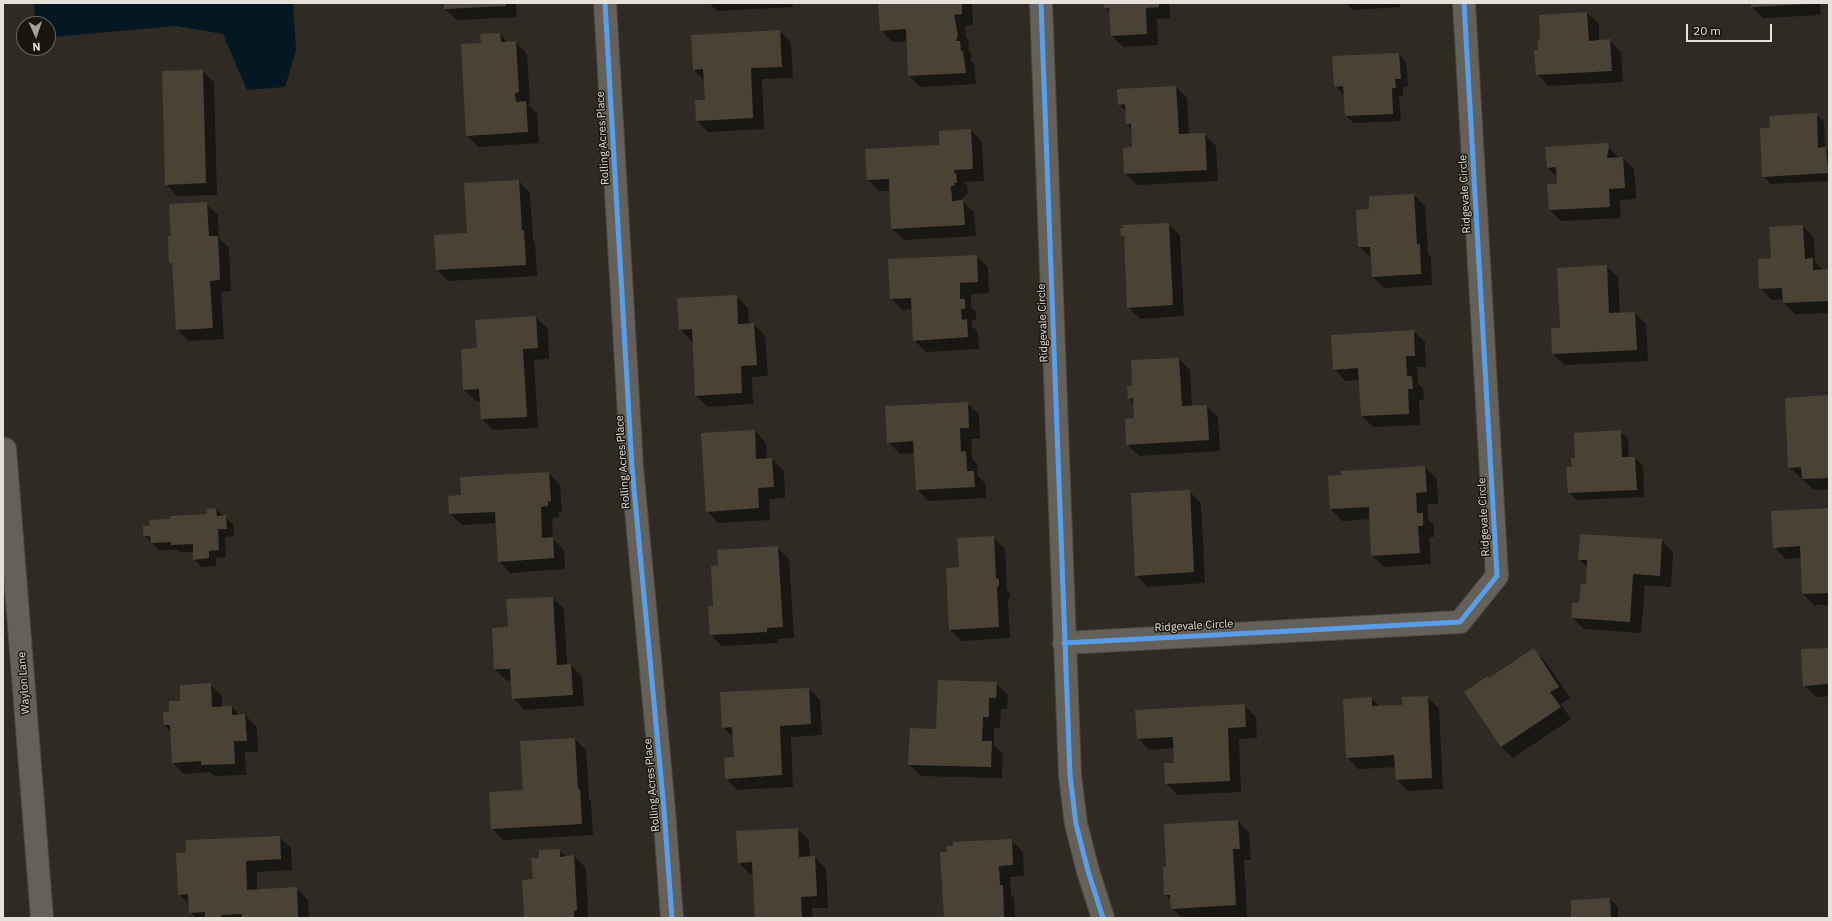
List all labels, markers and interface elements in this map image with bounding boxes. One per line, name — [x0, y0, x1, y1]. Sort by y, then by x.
north arrow — [16, 16, 56, 56]
scale bar — [1688, 16, 1774, 42]
text: 20 m — [1693, 23, 1721, 38]
text: N — [32, 40, 41, 54]
street label: Rolling Acres Place — [594, 91, 612, 185]
street label: Ridgevale Circle — [1456, 154, 1474, 234]
street label: Ridgevale Circle — [1035, 283, 1051, 363]
street label: Rolling Acres Place — [613, 415, 633, 509]
street label: Ridgevale Circle — [1475, 477, 1493, 557]
street label: Ridgevale Circle — [1154, 617, 1234, 635]
street label: Waylon Lane — [15, 651, 33, 715]
street label: Rolling Acres Place — [641, 738, 663, 832]

